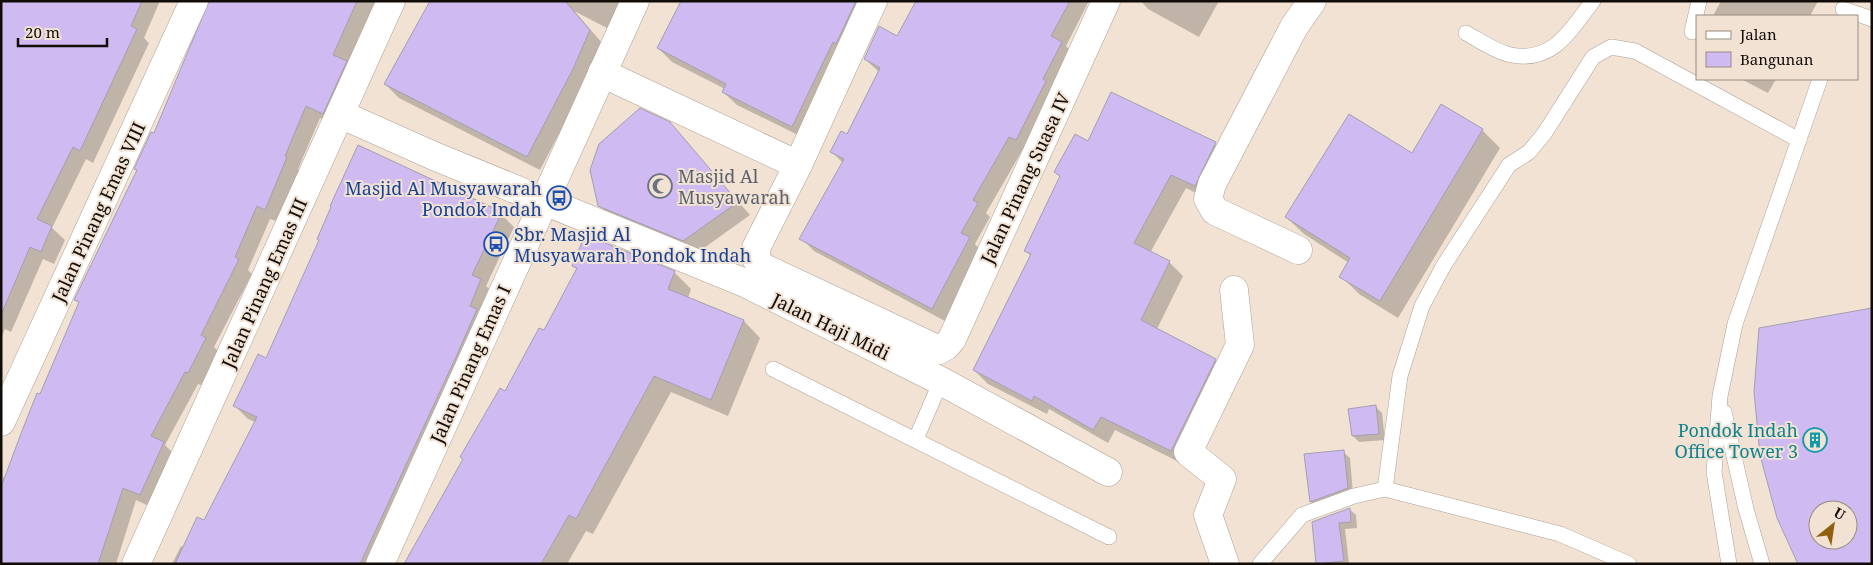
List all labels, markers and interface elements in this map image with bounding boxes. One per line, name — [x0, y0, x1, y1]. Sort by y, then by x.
scale bar — [18, 15, 106, 47]
legend — [1696, 15, 1858, 80]
text: 20 m — [25, 22, 60, 42]
text: Jalan — [1739, 24, 1777, 44]
text: Bangunan — [1740, 49, 1814, 69]
street label: Jalan Pinang Suasa IV — [974, 88, 1076, 268]
street label: Jalan Pinang Emas VIII — [45, 118, 150, 307]
place label: Masjid Al Musyawarah — [678, 164, 790, 209]
mosque icon: Masjid Al Musyawarah — [647, 173, 673, 199]
place label: Masjid Al Musyawarah Pondok Indah — [345, 176, 542, 221]
bus stop icon: Masjid Al Musyawarah Pondok Indah — [546, 185, 572, 211]
street label: Jalan Pinang Emas III — [215, 194, 312, 373]
place label: Sbr. Masjid Al Musyawarah Pondok Indah — [514, 222, 751, 267]
bus stop icon: Sbr. Masjid Al Musyawarah Pondok Indah — [483, 231, 509, 257]
street label: Jalan Pinang Emas I — [424, 281, 516, 448]
street label: Jalan Haji Midi — [767, 287, 894, 365]
place label: Pondok Indah Office Tower 3 — [1675, 418, 1798, 463]
building icon: Pondok Indah Office Tower 3 — [1802, 427, 1828, 453]
north arrow — [1808, 500, 1858, 550]
text: U — [1830, 502, 1849, 524]

